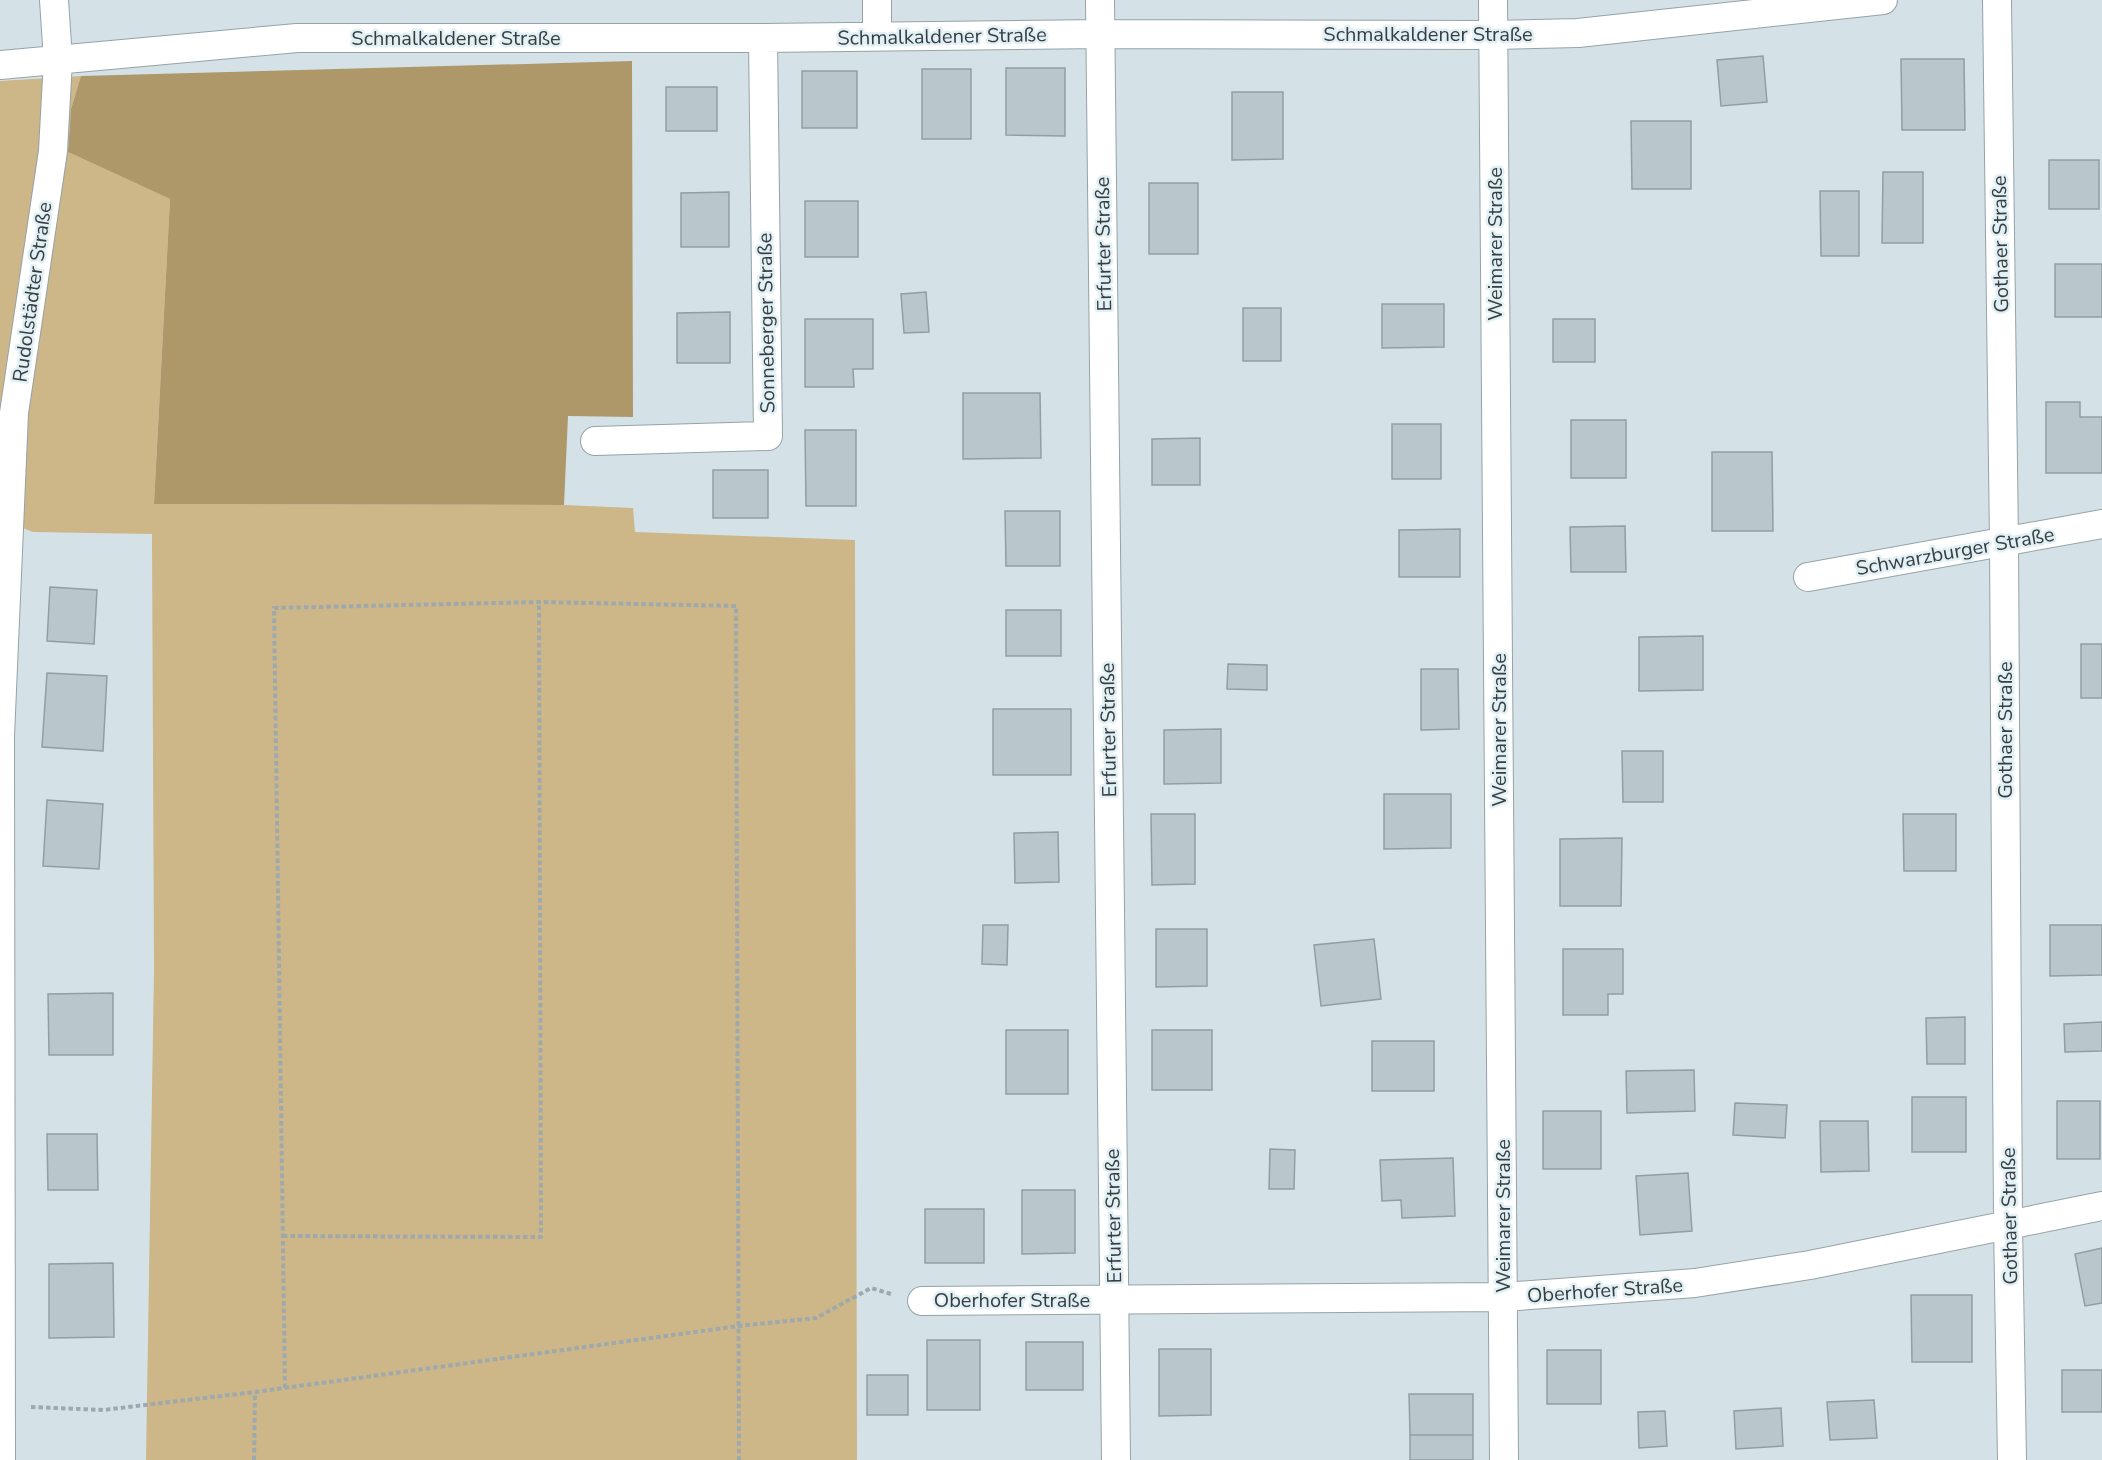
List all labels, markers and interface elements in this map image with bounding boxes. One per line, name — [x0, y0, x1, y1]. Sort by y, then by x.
street label: Schmalkaldener Straße — [837, 21, 1047, 52]
street label: Schmalkaldener Straße — [1323, 21, 1533, 48]
street label: Schmalkaldener Straße — [351, 25, 561, 52]
street label: Weimarer Straße — [1482, 167, 1509, 321]
street label: Gothaer Straße — [1986, 175, 2015, 313]
street label: Erfurter Straße — [1089, 176, 1118, 312]
street label: Rudolstädter Straße — [6, 200, 59, 384]
street label: Sonneberger Straße — [751, 232, 782, 414]
street label: Schwarzburger Straße — [1854, 521, 2056, 582]
street label: Weimarer Straße — [1486, 653, 1513, 807]
street label: Gothaer Straße — [1992, 661, 2019, 799]
street label: Erfurter Straße — [1094, 662, 1123, 798]
street label: Weimarer Straße — [1490, 1139, 1517, 1293]
street label: Gothaer Straße — [1995, 1147, 2024, 1285]
street label: Erfurter Straße — [1099, 1148, 1128, 1284]
street label: Oberhofer Straße — [1526, 1272, 1684, 1309]
street label: Oberhofer Straße — [934, 1287, 1090, 1314]

